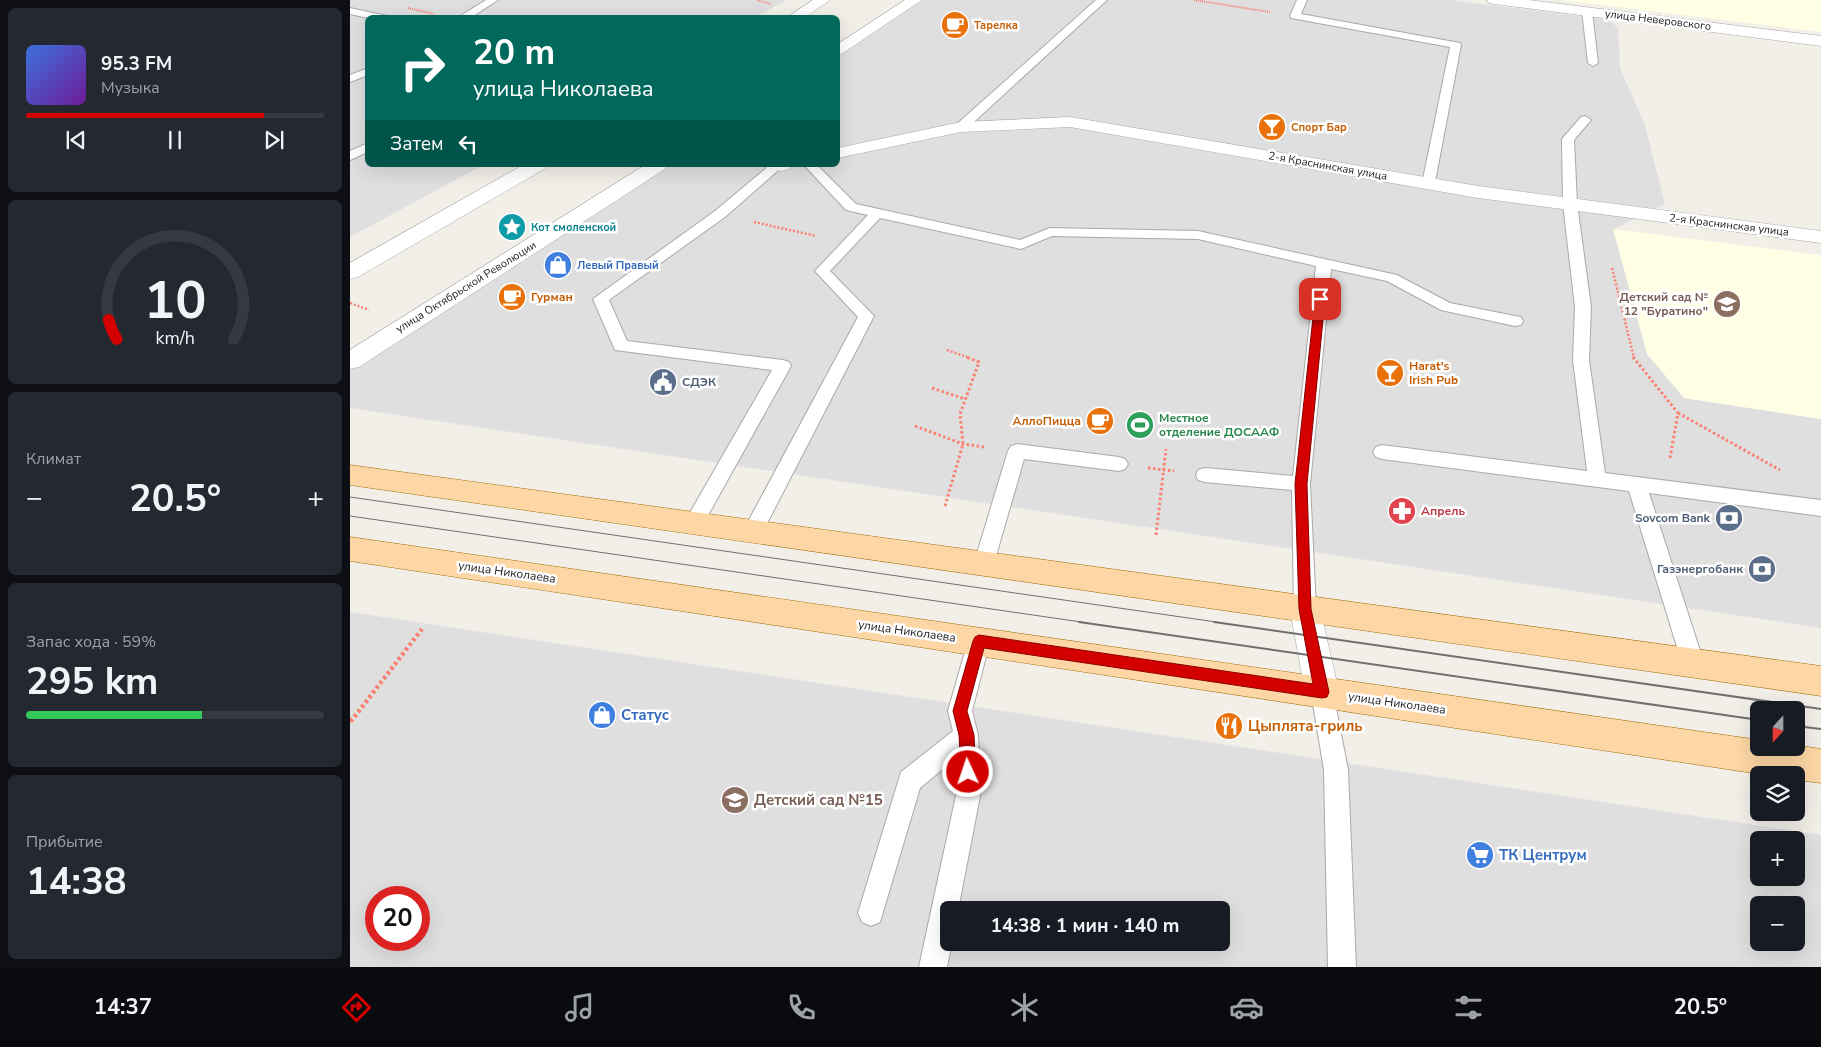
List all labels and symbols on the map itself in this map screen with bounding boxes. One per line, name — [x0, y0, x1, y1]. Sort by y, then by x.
street label: улица Неверовского — [1604, 6, 1712, 34]
cafe icon: Тарелка — [940, 10, 970, 40]
place label: Тарелка — [974, 18, 1018, 33]
bar icon: Спорт Бар — [1257, 112, 1287, 142]
place label: Спорт Бар — [1291, 120, 1347, 135]
street label: 2-я Краснинская улица — [1267, 148, 1389, 184]
street label: 2-я Краснинская улица — [1668, 210, 1790, 240]
place icon: Кот смоленской — [497, 212, 527, 242]
place label: Кот смоленской — [531, 220, 616, 235]
street label: улица Октябрьской Революции — [393, 238, 539, 336]
shop icon: Левый Правый — [543, 250, 573, 280]
place label: Левый Правый — [577, 258, 659, 273]
pin — [1299, 278, 1341, 320]
cafe icon: Гурман — [497, 282, 527, 312]
place label: Гурман — [531, 289, 573, 305]
place label: Детский сад № 12 "Буратино" — [1619, 289, 1708, 319]
school or university icon: Детский сад № 12 "Буратино" — [1712, 289, 1742, 319]
bar icon: Harat's Irish Pub — [1375, 358, 1405, 388]
place label: Harat's Irish Pub — [1409, 358, 1458, 388]
public building icon: СДЭК — [648, 367, 678, 397]
place label: СДЭК — [682, 374, 717, 390]
cafe icon: АллоПицца — [1085, 406, 1115, 436]
sports icon: Местное отделение ДОСААФ — [1125, 410, 1155, 440]
place label: Местное отделение ДОСААФ — [1159, 410, 1279, 440]
place label: АллоПицца — [1013, 413, 1081, 429]
pharmacy icon: Апрель — [1387, 496, 1417, 526]
place label: Апрель — [1421, 503, 1465, 519]
bank icon: Sovcom Bank — [1714, 503, 1744, 533]
place label: Sovcom Bank — [1635, 510, 1711, 526]
bank icon: Газэнергобанк — [1747, 554, 1777, 584]
street label: улица Николаева — [457, 557, 557, 587]
place label: Газэнергобанк — [1657, 561, 1743, 577]
street label: улица Николаева — [857, 616, 957, 646]
street label: улица Николаева — [1347, 688, 1447, 718]
shop icon: Статус — [587, 700, 617, 730]
north arrow — [1750, 701, 1805, 756]
place label: Статус — [621, 705, 669, 725]
restaurant icon: Цыплята-гриль — [1214, 711, 1244, 741]
place label: Цыплята-гриль — [1248, 716, 1363, 736]
position arrow — [941, 745, 993, 797]
school or university icon: Детский сад №15 — [720, 785, 750, 815]
place label: Детский сад №15 — [754, 790, 883, 810]
supermarket icon: ТК Центрум — [1465, 840, 1495, 870]
place label: ТК Центрум — [1499, 845, 1587, 865]
speed limit sign: 20 — [365, 886, 430, 951]

